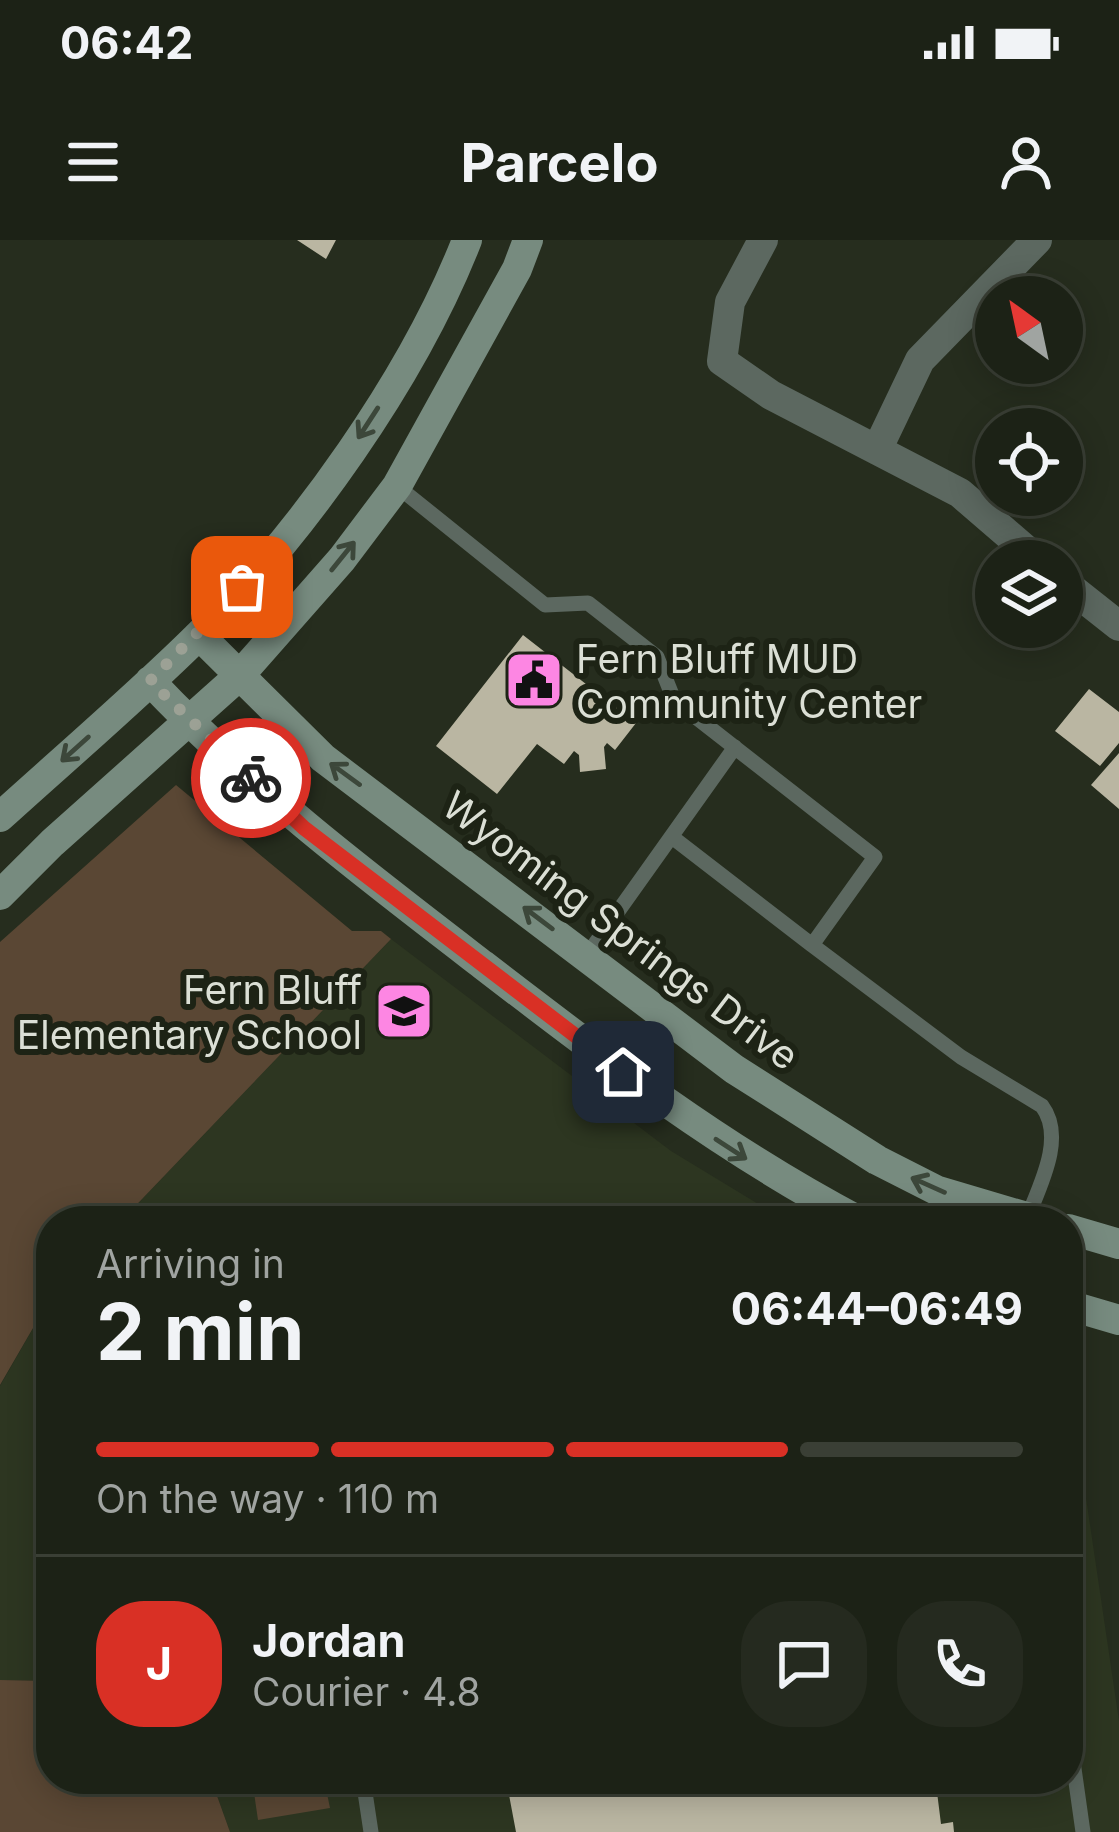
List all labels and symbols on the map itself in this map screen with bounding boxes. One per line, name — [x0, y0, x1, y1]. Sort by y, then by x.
north arrow — [975, 276, 1083, 384]
one-way arrow — [355, 405, 380, 439]
pin — [191, 536, 293, 638]
one-way arrow — [329, 541, 356, 572]
place label: Fern Bluff MUD Community Center — [576, 635, 922, 727]
public building icon: Fern Bluff MUD Community Center — [503, 649, 565, 711]
courier — [191, 718, 311, 838]
one-way arrow — [60, 735, 91, 762]
one-way arrow — [329, 761, 362, 787]
street label: Wyoming Springs Drive — [434, 781, 808, 1079]
one-way arrow — [523, 905, 555, 932]
place label: Fern Bluff Elementary School — [17, 966, 362, 1058]
school or university icon: Fern Bluff Elementary School — [373, 980, 435, 1042]
pin — [572, 1021, 674, 1123]
one-way arrow — [714, 1136, 748, 1161]
one-way arrow — [911, 1173, 947, 1195]

